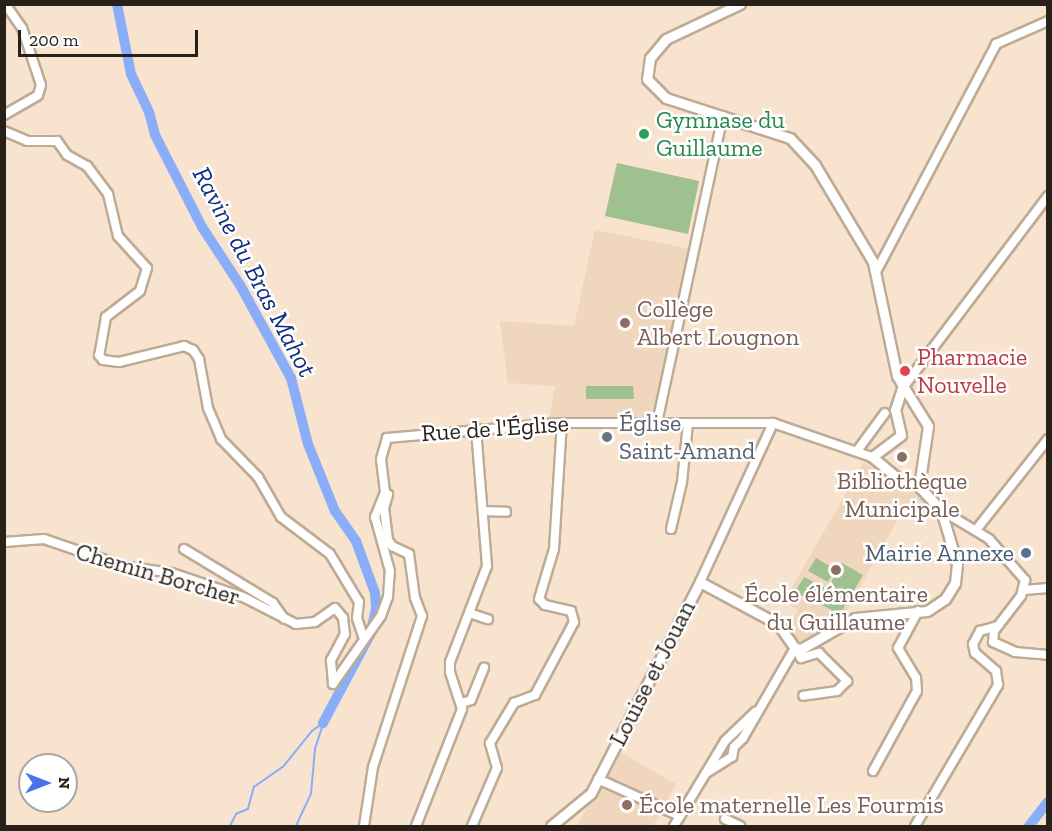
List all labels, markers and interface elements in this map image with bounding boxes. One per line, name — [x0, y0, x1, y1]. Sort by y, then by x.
scale bar — [21, 18, 201, 56]
text: 200 m — [29, 29, 79, 51]
place label: Gymnase du Guillaume — [656, 106, 785, 162]
marker: Gymnase du Guillaume — [637, 127, 651, 141]
water label: Ravine du Bras Mahot — [185, 162, 323, 382]
place label: Collège Albert Lougnon — [637, 295, 799, 351]
marker: Collège Albert Lougnon — [618, 316, 632, 330]
place label: Pharmacie Nouvelle — [917, 343, 1027, 399]
marker: Pharmacie Nouvelle — [898, 364, 912, 378]
street label: Rue de l'Église — [420, 408, 570, 448]
place label: Église Saint-Amand — [619, 409, 755, 465]
marker: Église Saint-Amand — [600, 430, 614, 444]
marker: Bibliothèque Municipale — [895, 450, 909, 464]
place label: Bibliothèque Municipale — [837, 467, 967, 523]
street label: Chemin Borcher — [73, 537, 243, 611]
place label: Mairie Annexe — [864, 539, 1014, 567]
marker: Mairie Annexe — [1019, 546, 1033, 560]
marker: École élémentaire du Guillaume — [829, 563, 843, 577]
place label: École élémentaire du Guillaume — [744, 580, 928, 636]
street label: Louise et Jouan — [603, 595, 701, 751]
north arrow — [18, 753, 78, 813]
text: N — [55, 777, 74, 789]
place label: École maternelle Les Fourmis — [639, 791, 944, 819]
marker: École maternelle Les Fourmis — [620, 798, 634, 812]

